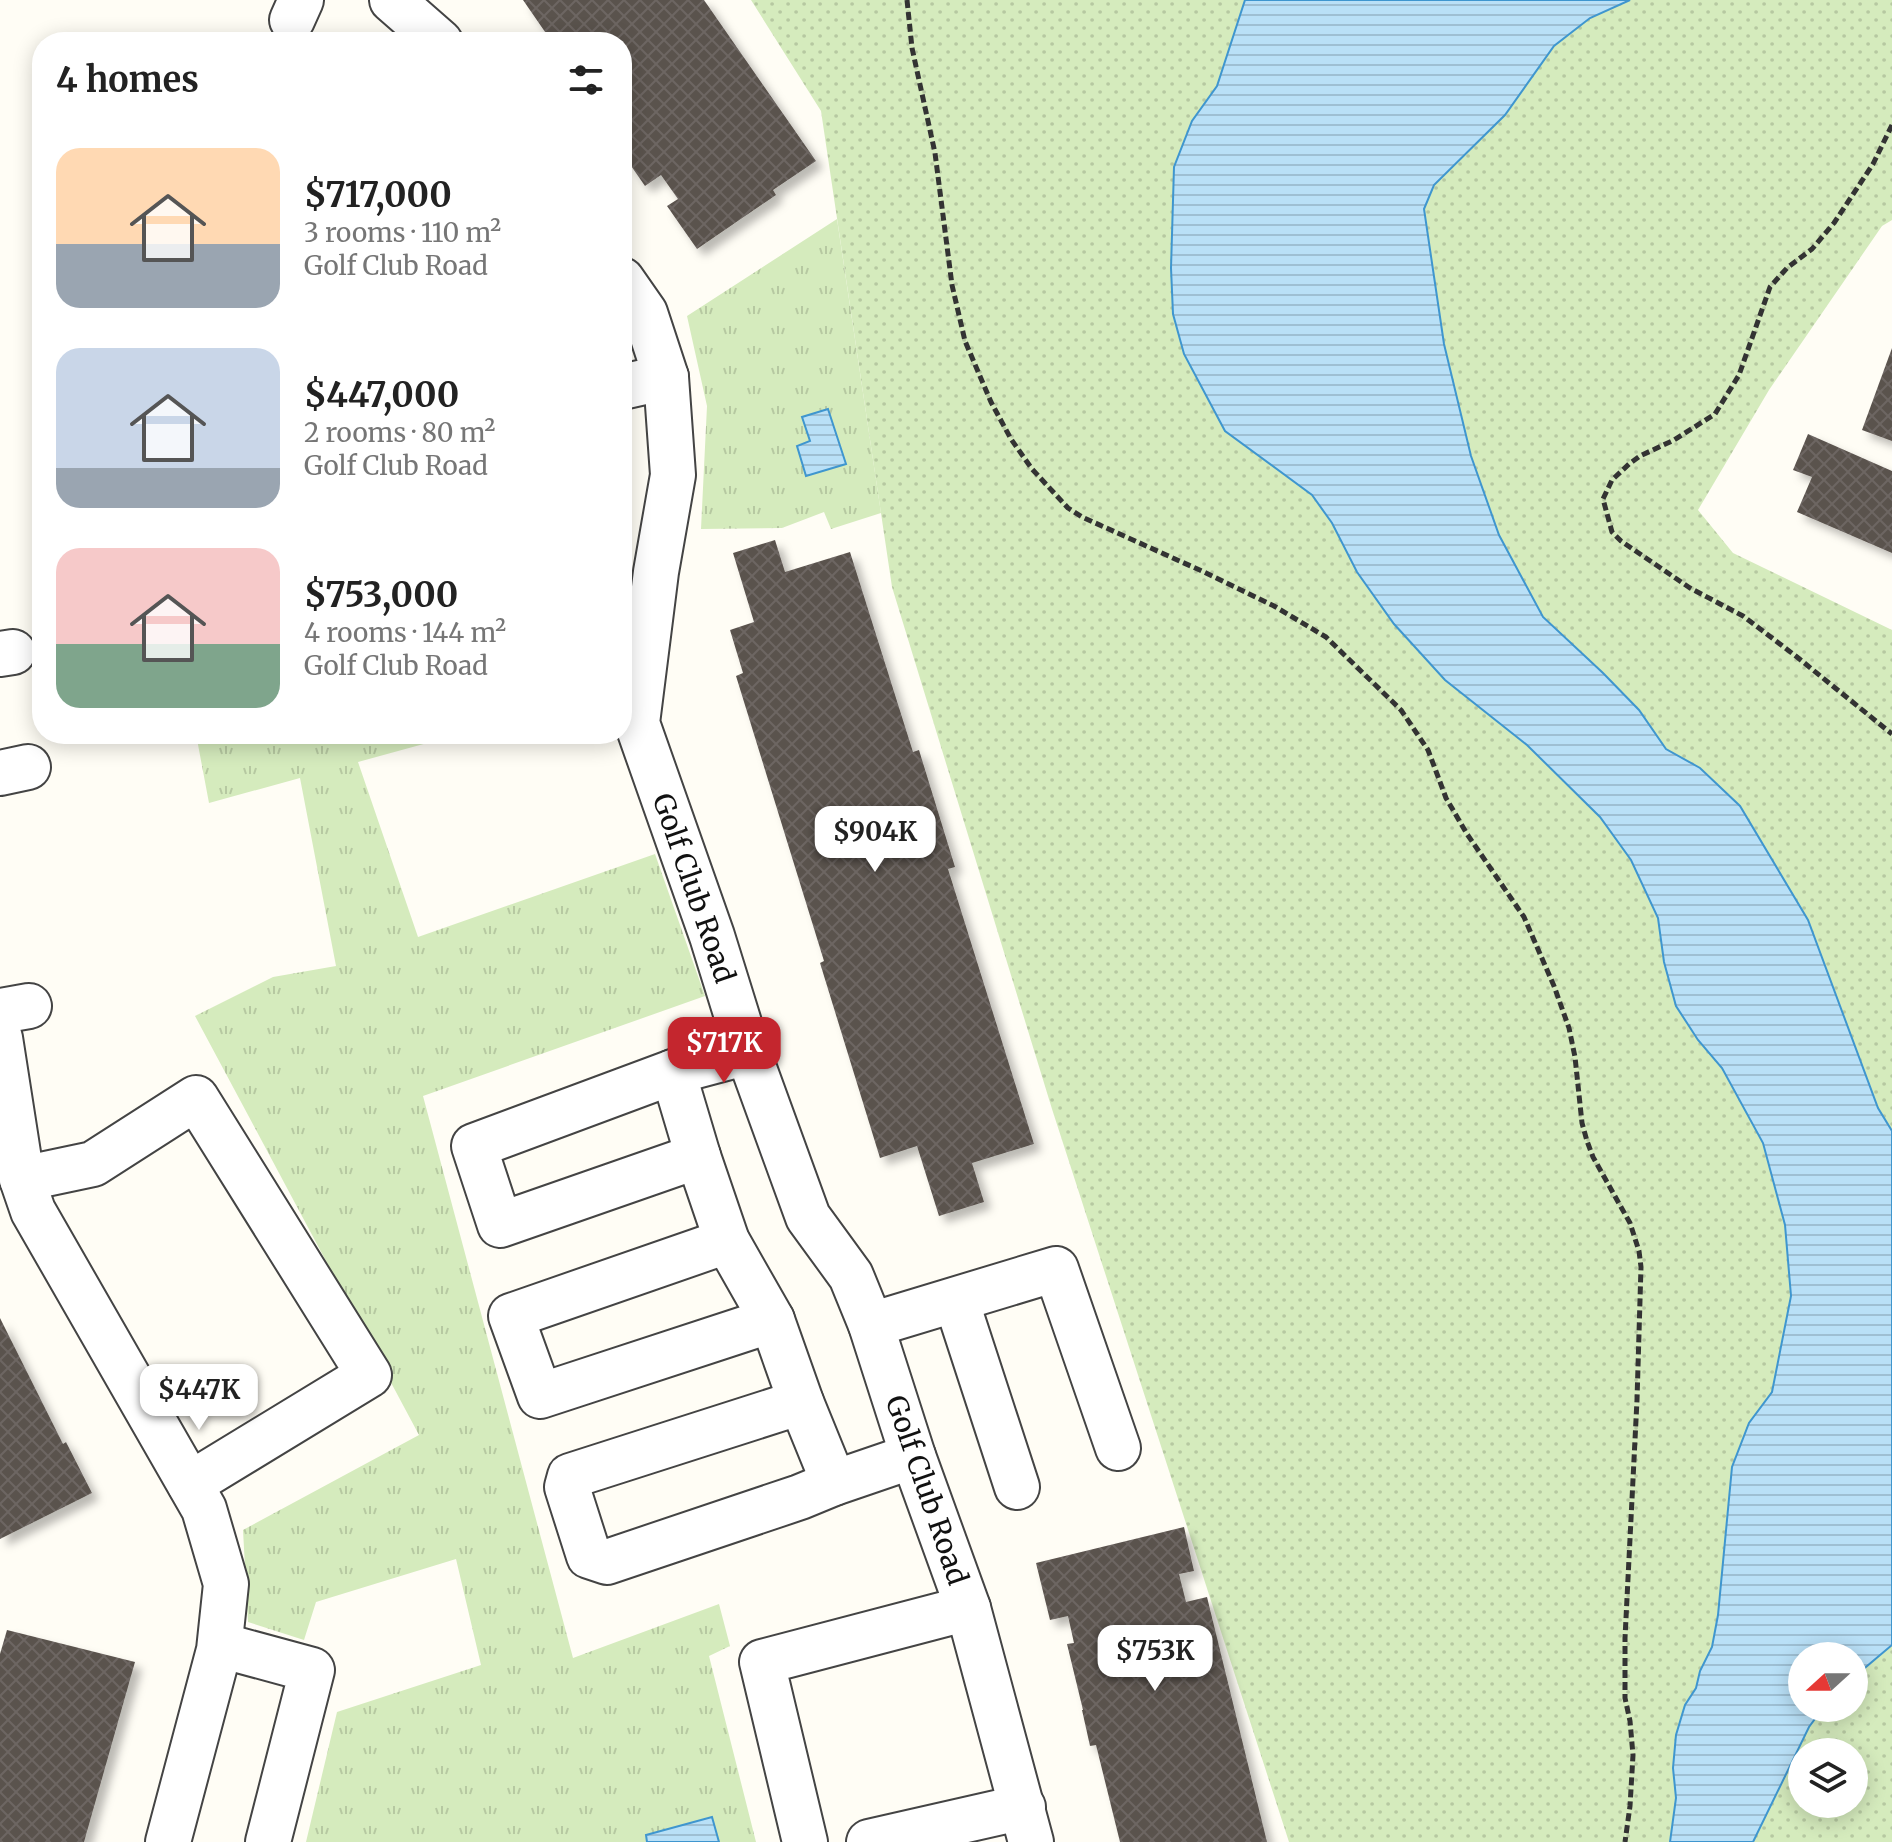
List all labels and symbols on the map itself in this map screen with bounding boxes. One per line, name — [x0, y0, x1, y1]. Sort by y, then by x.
street label: Golf Club Road — [645, 789, 743, 988]
pin: $904K — [819, 806, 931, 874]
pin: $717K — [668, 1017, 780, 1085]
pin: $447K — [143, 1364, 255, 1432]
street label: Golf Club Road — [878, 1391, 976, 1590]
pin: $753K — [1099, 1625, 1211, 1693]
north arrow — [1788, 1642, 1868, 1722]

